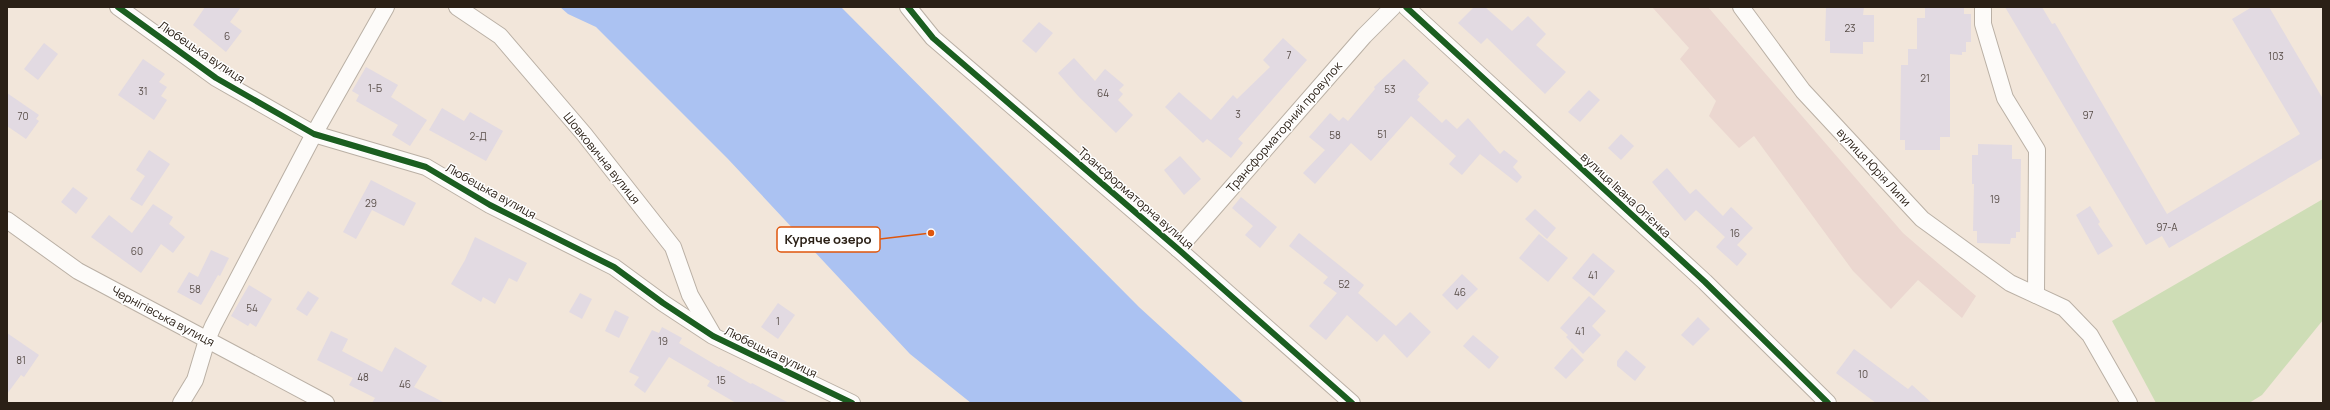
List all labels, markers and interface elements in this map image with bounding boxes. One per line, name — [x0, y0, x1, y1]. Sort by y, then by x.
street label: Любецька вулиця — [155, 17, 249, 87]
house number: 23 — [1844, 21, 1856, 35]
house number: 6 — [224, 29, 230, 43]
house number: 7 — [1286, 48, 1292, 62]
house number: 103 — [2268, 49, 2284, 63]
street label: Трансформаторний провулок — [1222, 57, 1346, 196]
house number: 21 — [1920, 71, 1930, 85]
house number: 1-Б — [368, 81, 382, 95]
house number: 53 — [1384, 82, 1396, 96]
house number: 31 — [138, 84, 148, 98]
house number: 64 — [1097, 86, 1109, 100]
house number: 3 — [1235, 107, 1241, 121]
house number: 97 — [2082, 108, 2094, 122]
house number: 70 — [17, 109, 29, 123]
street label: Шовковична вулиця — [560, 109, 644, 207]
street label: вулиця Юрія Липи — [1833, 124, 1915, 210]
house number: 51 — [1377, 127, 1387, 141]
house number: 58 — [1329, 128, 1341, 142]
house number: 2-Д — [469, 129, 487, 143]
street label: Трансформаторна вулиця — [1074, 143, 1198, 253]
street label: вулиця Івана Огієнка — [1577, 148, 1675, 242]
street label: Любецька вулиця — [443, 159, 539, 223]
house number: 19 — [1990, 192, 2000, 206]
house number: 29 — [365, 196, 377, 210]
house number: 97-А — [2156, 220, 2178, 234]
house number: 16 — [1730, 226, 1740, 240]
callout: Куряче озеро — [777, 227, 880, 252]
text: Куряче озеро — [784, 230, 872, 248]
house number: 60 — [131, 244, 143, 258]
house number: 41 — [1588, 268, 1598, 282]
house number: 52 — [1338, 277, 1350, 291]
street label: Чернігівська вулиця — [108, 282, 218, 350]
house number: 58 — [189, 282, 201, 296]
house number: 46 — [1454, 285, 1466, 299]
house number: 54 — [246, 301, 258, 315]
house number: 1 — [776, 314, 780, 328]
street label: Любецька вулиця — [722, 322, 820, 382]
house number: 41 — [1575, 324, 1585, 338]
house number: 19 — [658, 334, 668, 348]
house number: 81 — [16, 353, 26, 367]
house number: 10 — [1858, 367, 1868, 381]
house number: 48 — [357, 370, 369, 384]
house number: 15 — [716, 373, 726, 387]
house number: 46 — [399, 377, 411, 391]

